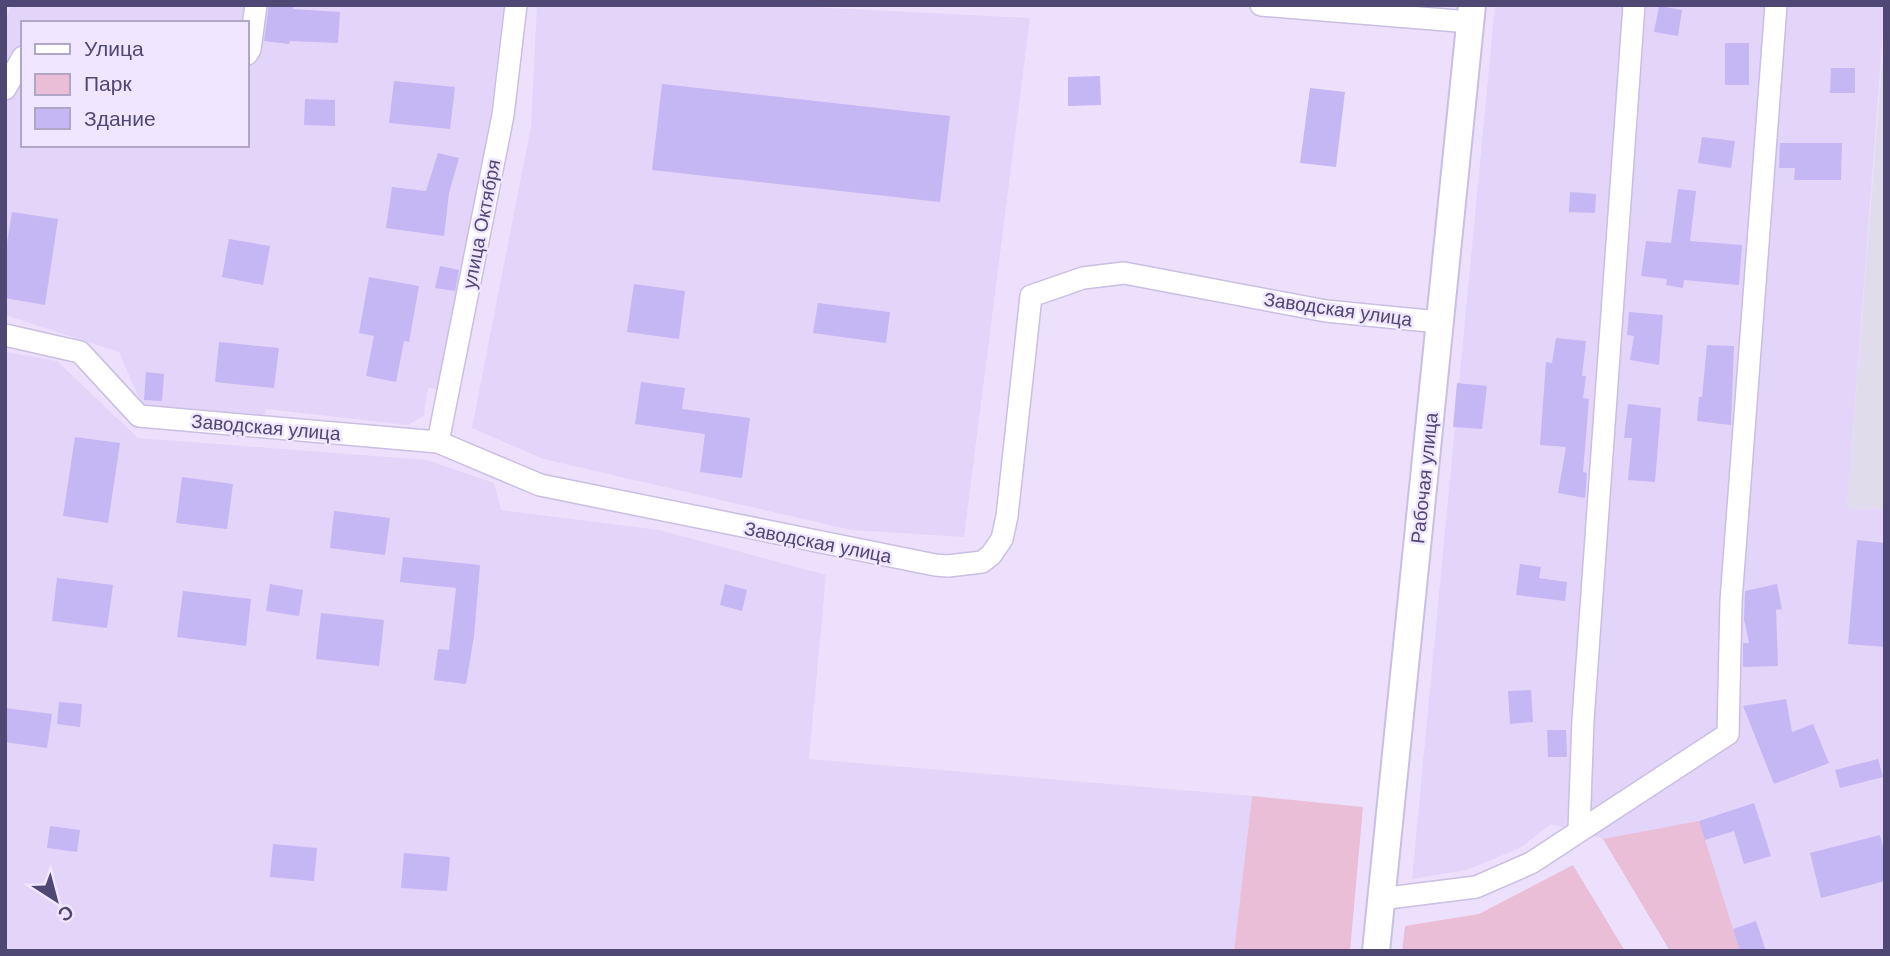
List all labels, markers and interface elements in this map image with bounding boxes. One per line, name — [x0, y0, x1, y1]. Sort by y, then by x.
legend — [21, 21, 248, 147]
text: Улица — [84, 37, 144, 60]
text: Парк — [84, 72, 132, 95]
text: Здание — [84, 107, 156, 130]
street label: улица Октября — [459, 158, 504, 291]
street label: Заводская улица — [1262, 289, 1414, 330]
street label: Заводская улица — [190, 411, 342, 445]
street label: Рабочая улица — [1407, 411, 1442, 545]
street label: Заводская улица — [742, 518, 894, 567]
north arrow — [21, 865, 91, 935]
text: С — [54, 901, 77, 926]

